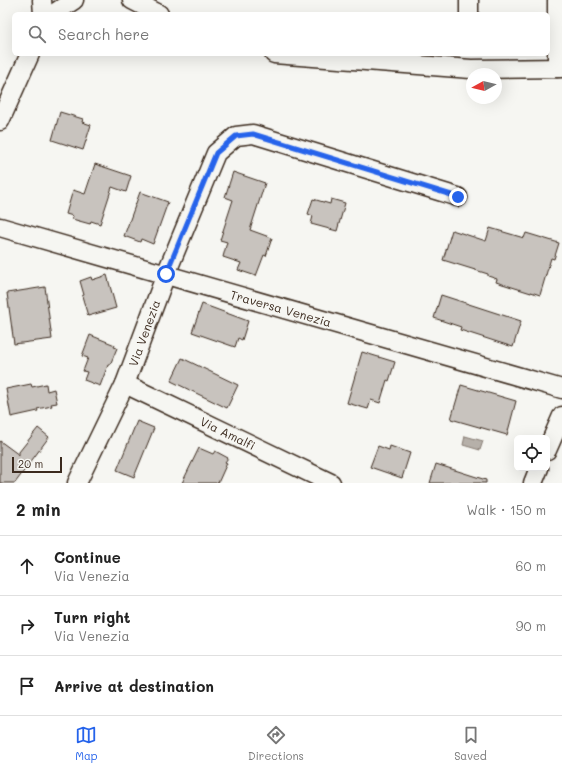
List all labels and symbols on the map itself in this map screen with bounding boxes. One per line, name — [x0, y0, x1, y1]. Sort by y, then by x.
north arrow — [466, 68, 502, 104]
route end — [449, 188, 467, 206]
route start — [157, 265, 175, 283]
street label: Traversa Venezia — [229, 286, 333, 330]
street label: Via Venezia — [125, 297, 163, 369]
street label: Via Amalfi — [198, 413, 258, 453]
scale bar — [12, 455, 62, 474]

